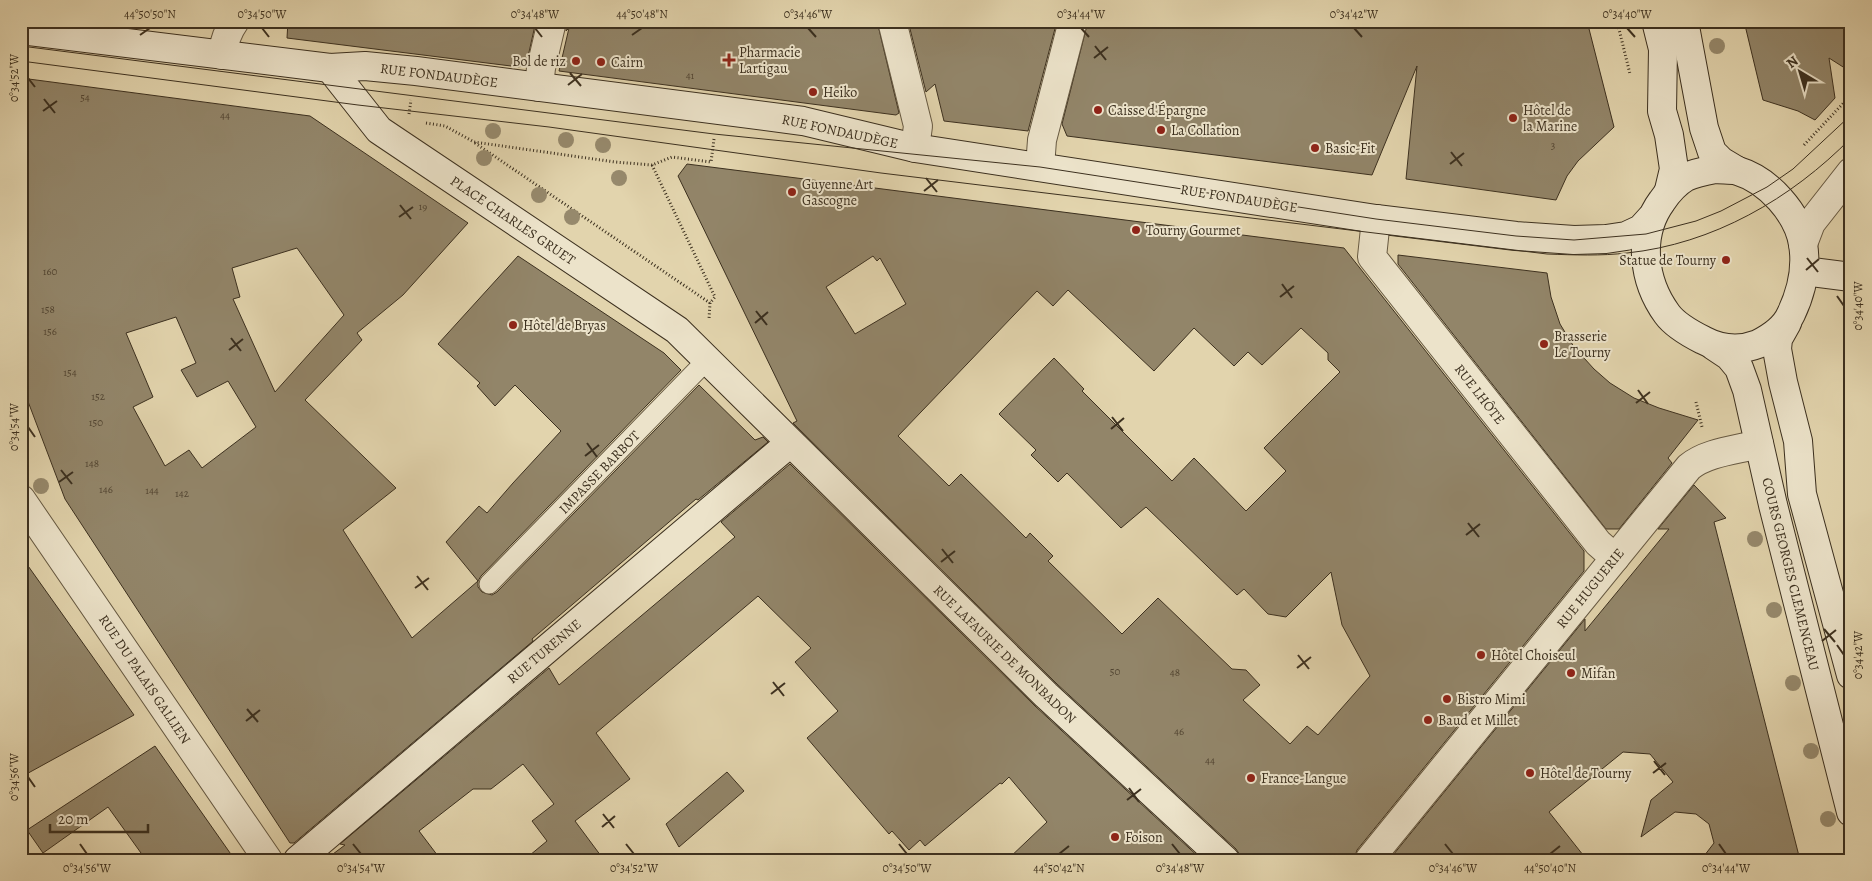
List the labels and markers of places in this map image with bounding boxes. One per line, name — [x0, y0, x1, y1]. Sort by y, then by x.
place label: Pharmacie Lartigau — [739, 43, 800, 78]
place label: Bol de riz — [512, 52, 566, 71]
place label: Cairn — [611, 53, 644, 72]
marker: Pharmacie Lartigau — [723, 54, 735, 66]
marker: Bol de riz — [570, 55, 582, 67]
marker: Cairn — [595, 56, 607, 68]
place label: Heiko — [823, 83, 857, 102]
marker: Heiko — [807, 86, 819, 98]
place label: Caisse d'Épargne — [1108, 101, 1206, 120]
place label: Hôtel de la Marine — [1523, 101, 1577, 136]
marker: Caisse d'Épargne — [1092, 104, 1104, 116]
marker: Hôtel de la Marine — [1507, 112, 1519, 124]
place label: La Collation — [1171, 121, 1240, 140]
marker: La Collation — [1155, 124, 1167, 136]
place label: Basic-Fit — [1325, 139, 1376, 158]
marker: Basic-Fit — [1309, 142, 1321, 154]
place label: Guyenne Art Gascogne — [802, 175, 874, 210]
marker: Guyenne Art Gascogne — [786, 186, 798, 198]
place label: Tourny Gourmet — [1146, 221, 1241, 240]
marker: Tourny Gourmet — [1130, 224, 1142, 236]
place label: Statue de Tourny — [1619, 251, 1717, 270]
marker: Statue de Tourny — [1720, 254, 1732, 266]
place label: Hôtel de Bryas — [523, 316, 606, 335]
marker: Hôtel de Bryas — [507, 319, 519, 331]
place label: Brasserie Le Tourny — [1554, 327, 1611, 362]
marker: Brasserie Le Tourny — [1538, 338, 1550, 350]
place label: Hôtel Choiseul — [1491, 646, 1576, 665]
marker: Hôtel Choiseul — [1475, 649, 1487, 661]
place label: Mifan — [1581, 664, 1616, 683]
marker: Mifan — [1565, 667, 1577, 679]
place label: Bistro Mimi — [1457, 690, 1526, 709]
marker: Bistro Mimi — [1441, 693, 1453, 705]
place label: Baud et Millet — [1438, 711, 1518, 730]
marker: Baud et Millet — [1422, 714, 1434, 726]
place label: Hôtel de Tourny — [1540, 764, 1632, 783]
marker: Hôtel de Tourny — [1524, 767, 1536, 779]
place label: France-Langue — [1261, 769, 1346, 788]
marker: France-Langue — [1245, 772, 1257, 784]
place label: Foison — [1125, 828, 1163, 847]
marker: Foison — [1109, 831, 1121, 843]

